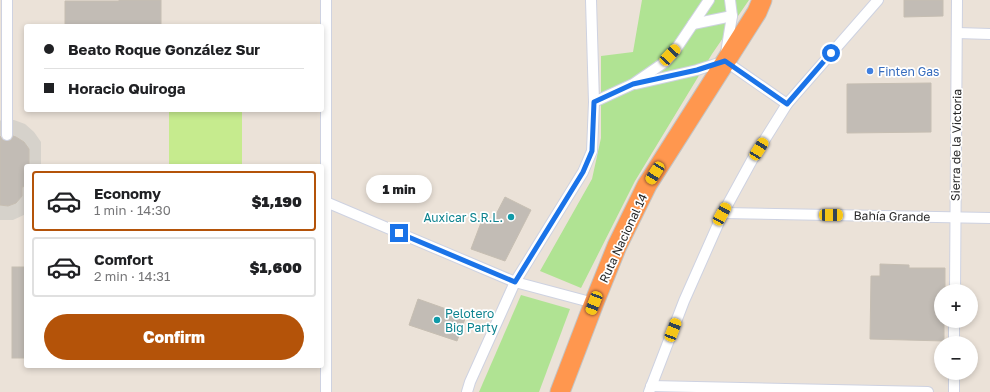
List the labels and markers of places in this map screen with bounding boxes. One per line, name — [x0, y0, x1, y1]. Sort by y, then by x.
place label: Finten Gas — [878, 64, 939, 79]
marker: Finten Gas — [865, 66, 875, 76]
place label: Auxicar S.R.L. — [424, 210, 503, 225]
marker: Auxicar S.R.L. — [506, 212, 516, 222]
place label: Pelotero Big Party — [445, 306, 498, 335]
marker: Pelotero Big Party — [432, 315, 442, 325]

